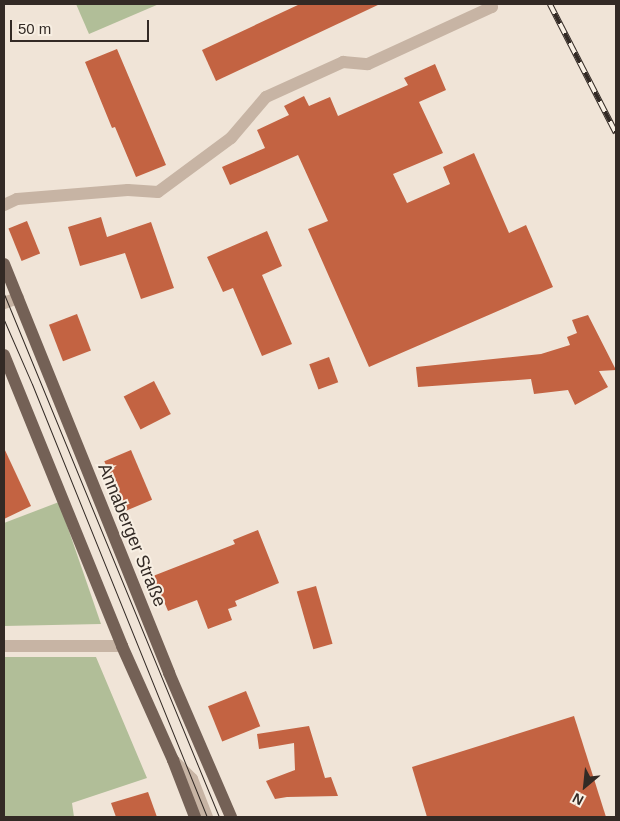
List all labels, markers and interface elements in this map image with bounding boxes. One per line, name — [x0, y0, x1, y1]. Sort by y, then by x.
scale bar — [12, 10, 151, 42]
text: 50 m — [18, 20, 51, 37]
street label: Annaberger Straße — [93, 460, 171, 610]
north arrow — [560, 761, 610, 811]
text: N — [570, 790, 586, 809]

